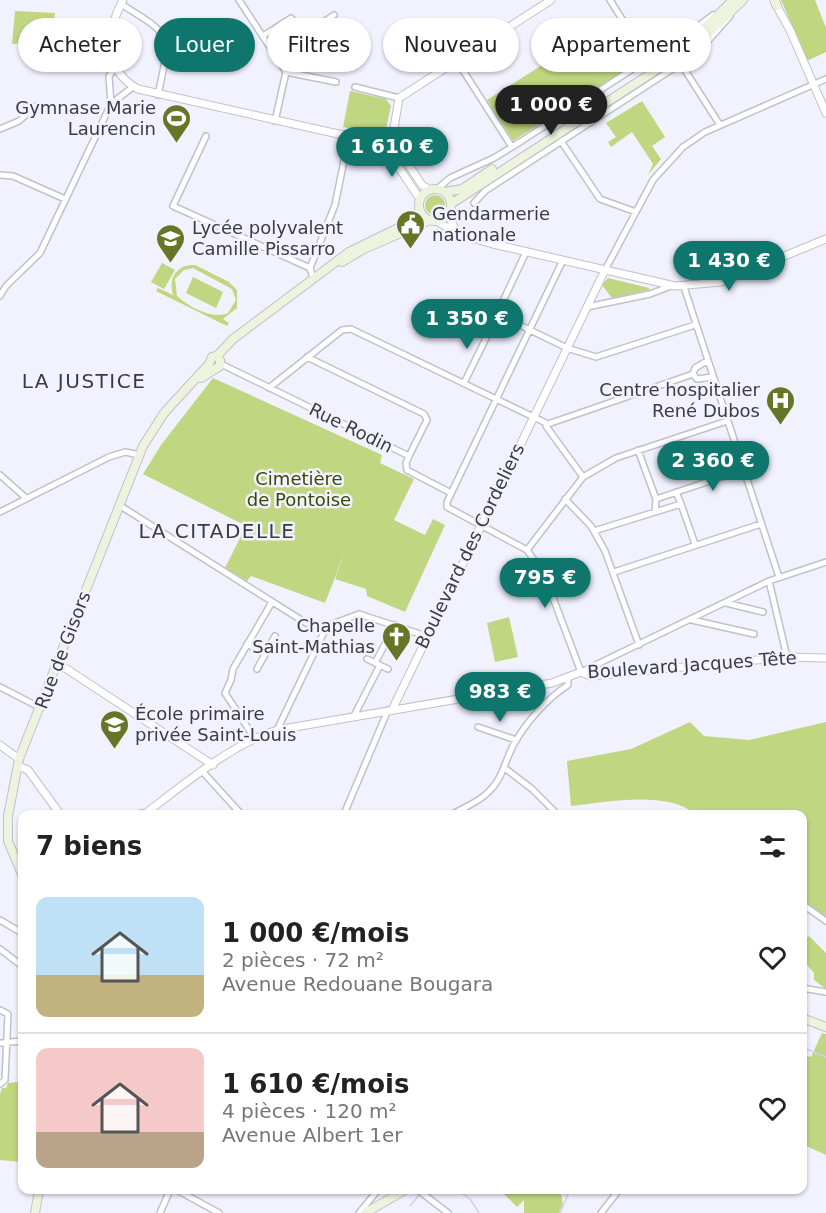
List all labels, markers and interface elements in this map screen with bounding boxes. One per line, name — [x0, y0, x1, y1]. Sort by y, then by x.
chip: Acheter — [18, 18, 142, 72]
chip: Louer — [154, 18, 255, 72]
chip: Filtres — [267, 18, 371, 72]
chip: Nouveau — [383, 18, 519, 72]
chip: Appartement — [531, 18, 711, 72]
pin: 1 000 € — [496, 85, 606, 136]
text: 1 000 € — [509, 92, 593, 116]
place label: Gymnase Marie Laurencin — [15, 97, 156, 139]
sports icon: Gymnase Marie Laurencin — [161, 102, 193, 144]
pin: 1 610 € — [337, 127, 447, 178]
text: 1 610 € — [350, 134, 434, 158]
place label: Gendarmerie nationale — [432, 203, 550, 245]
public building icon: Gendarmerie nationale — [395, 208, 427, 250]
place label: Lycée polyvalent Camille Pissarro — [192, 217, 343, 259]
school or university icon: Lycée polyvalent Camille Pissarro — [155, 222, 187, 264]
pin: 1 430 € — [674, 241, 784, 292]
text: 1 430 € — [687, 248, 771, 272]
pin: 1 350 € — [412, 299, 522, 350]
text: 1 350 € — [425, 306, 509, 330]
district label: LA JUSTICE — [22, 369, 146, 393]
place label: Centre hospitalier René Dubos — [599, 379, 761, 421]
hospital icon: Centre hospitalier René Dubos — [765, 384, 797, 426]
street label: Rue Rodin — [306, 398, 396, 457]
street label: Boulevard des Cordeliers — [411, 440, 528, 652]
pin: 2 360 € — [658, 441, 768, 492]
text: 2 360 € — [671, 448, 755, 472]
park label: Cimetière de Pontoise — [247, 468, 351, 510]
district label: LA CITADELLE — [139, 519, 295, 543]
pin: 795 € — [503, 558, 587, 609]
text: 795 € — [514, 565, 576, 589]
street label: Rue de Gisors — [30, 588, 95, 712]
place label: Chapelle Saint-Mathias — [252, 615, 375, 657]
church icon: Chapelle Saint-Mathias — [380, 620, 412, 662]
street label: Boulevard Jacques Tête — [587, 647, 797, 682]
pin: 983 € — [458, 672, 542, 723]
text: 983 € — [469, 679, 531, 703]
place label: École primaire privée Saint-Louis — [135, 703, 296, 745]
school or university icon: École primaire privée Saint-Louis — [98, 708, 130, 750]
icon: filters — [756, 830, 789, 863]
text: 7 biens — [36, 831, 142, 861]
text: 1 000 €/mois — [222, 918, 409, 948]
icon: home — [84, 921, 156, 993]
icon: heart — [756, 941, 789, 974]
text: 2 pièces · 72 m² — [222, 948, 384, 972]
text: Avenue Redouane Bougara — [222, 972, 493, 996]
text: 1 610 €/mois — [222, 1069, 409, 1099]
icon: home — [84, 1072, 156, 1144]
icon: heart — [756, 1092, 789, 1125]
text: 4 pièces · 120 m² — [222, 1099, 396, 1123]
text: Avenue Albert 1er — [222, 1123, 403, 1147]

